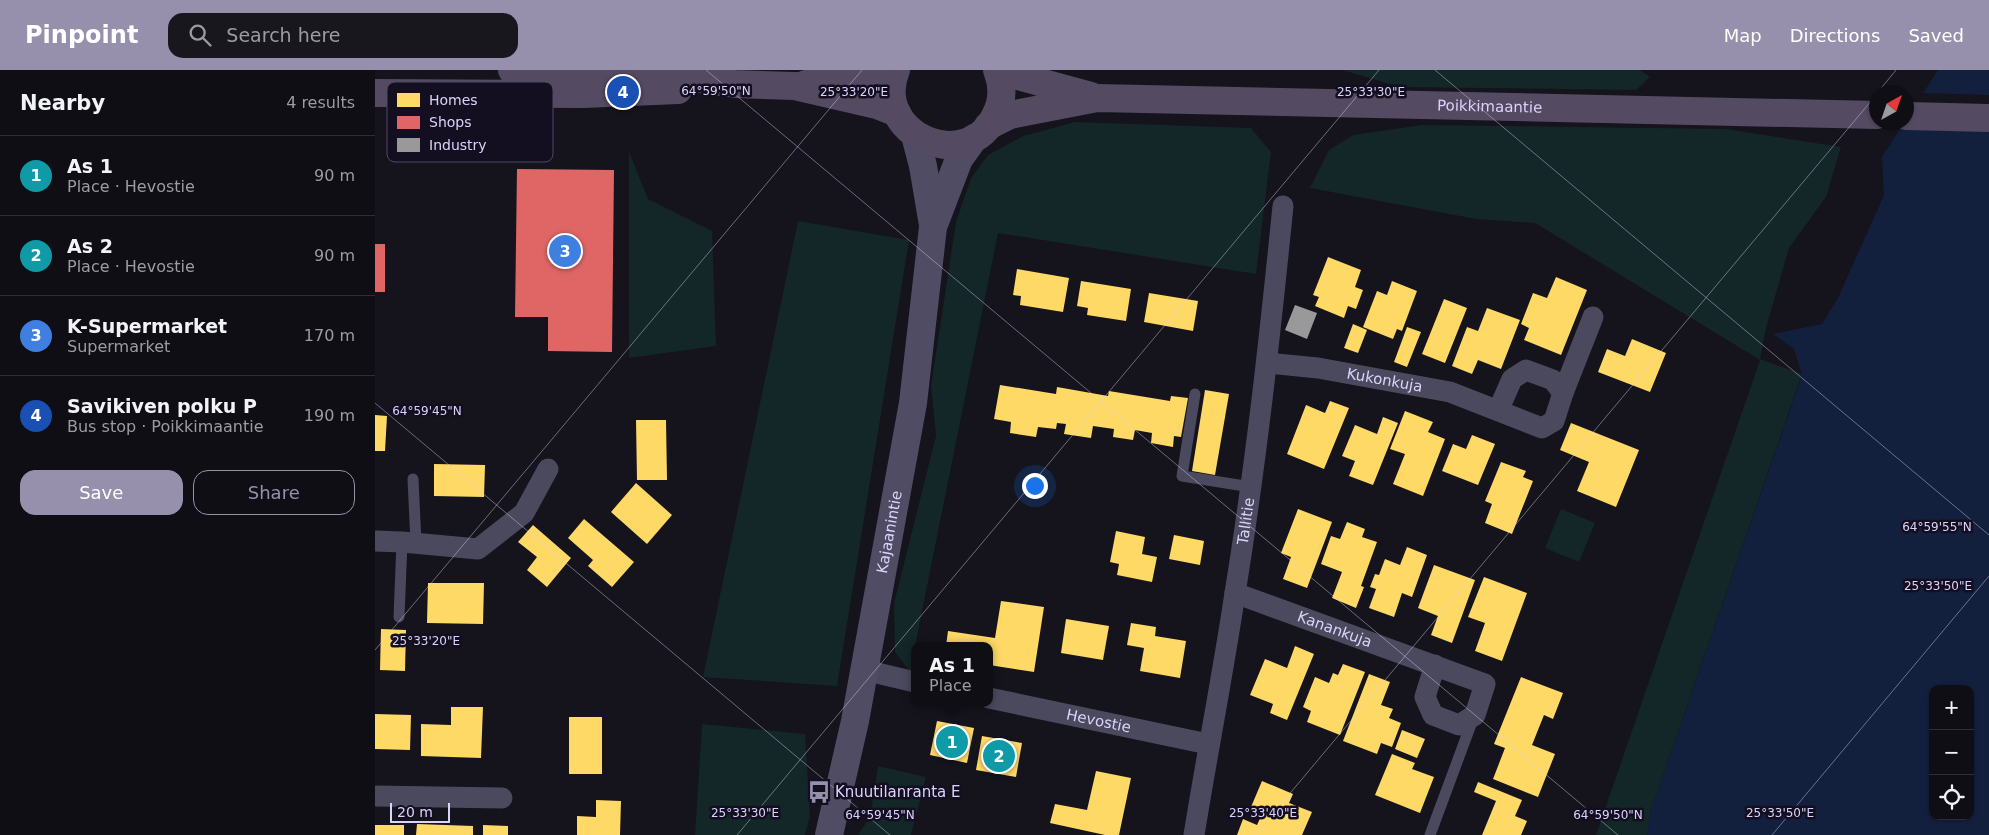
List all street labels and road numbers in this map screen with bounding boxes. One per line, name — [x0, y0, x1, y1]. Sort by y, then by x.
street label: Poikkimaantie — [1437, 96, 1542, 117]
street label: Kukonkuja — [1345, 364, 1424, 396]
street label: Kajaanintie — [873, 489, 906, 575]
street label: Tallitie — [1233, 496, 1258, 547]
street label: Kanankuja — [1295, 607, 1374, 651]
street label: Hevostie — [1065, 705, 1133, 737]

